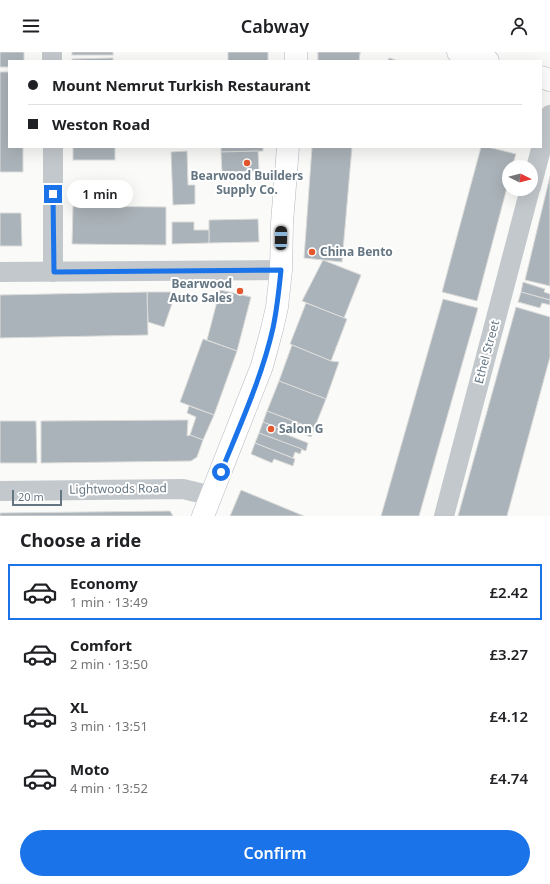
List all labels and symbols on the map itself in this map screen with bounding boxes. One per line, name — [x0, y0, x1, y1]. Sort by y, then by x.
marker: Bearwood Builders Supply Co. — [242, 158, 252, 168]
north arrow — [502, 160, 538, 196]
place label: Bearwood Builders Supply Co. — [191, 167, 303, 198]
callout: 1 min — [67, 180, 133, 208]
route end — [44, 185, 62, 203]
car — [275, 226, 287, 250]
place label: China Bento — [320, 243, 393, 260]
marker: China Bento — [307, 247, 317, 257]
place label: Bearwood Auto Sales — [170, 275, 232, 306]
marker: Bearwood Auto Sales — [235, 286, 245, 296]
street label: Ethel Street — [470, 318, 503, 385]
place label: Salon G — [279, 420, 323, 437]
marker: Salon G — [266, 424, 276, 434]
route start — [212, 463, 230, 481]
street label: Lightwoods Road — [69, 479, 167, 498]
scale bar — [12, 488, 62, 507]

